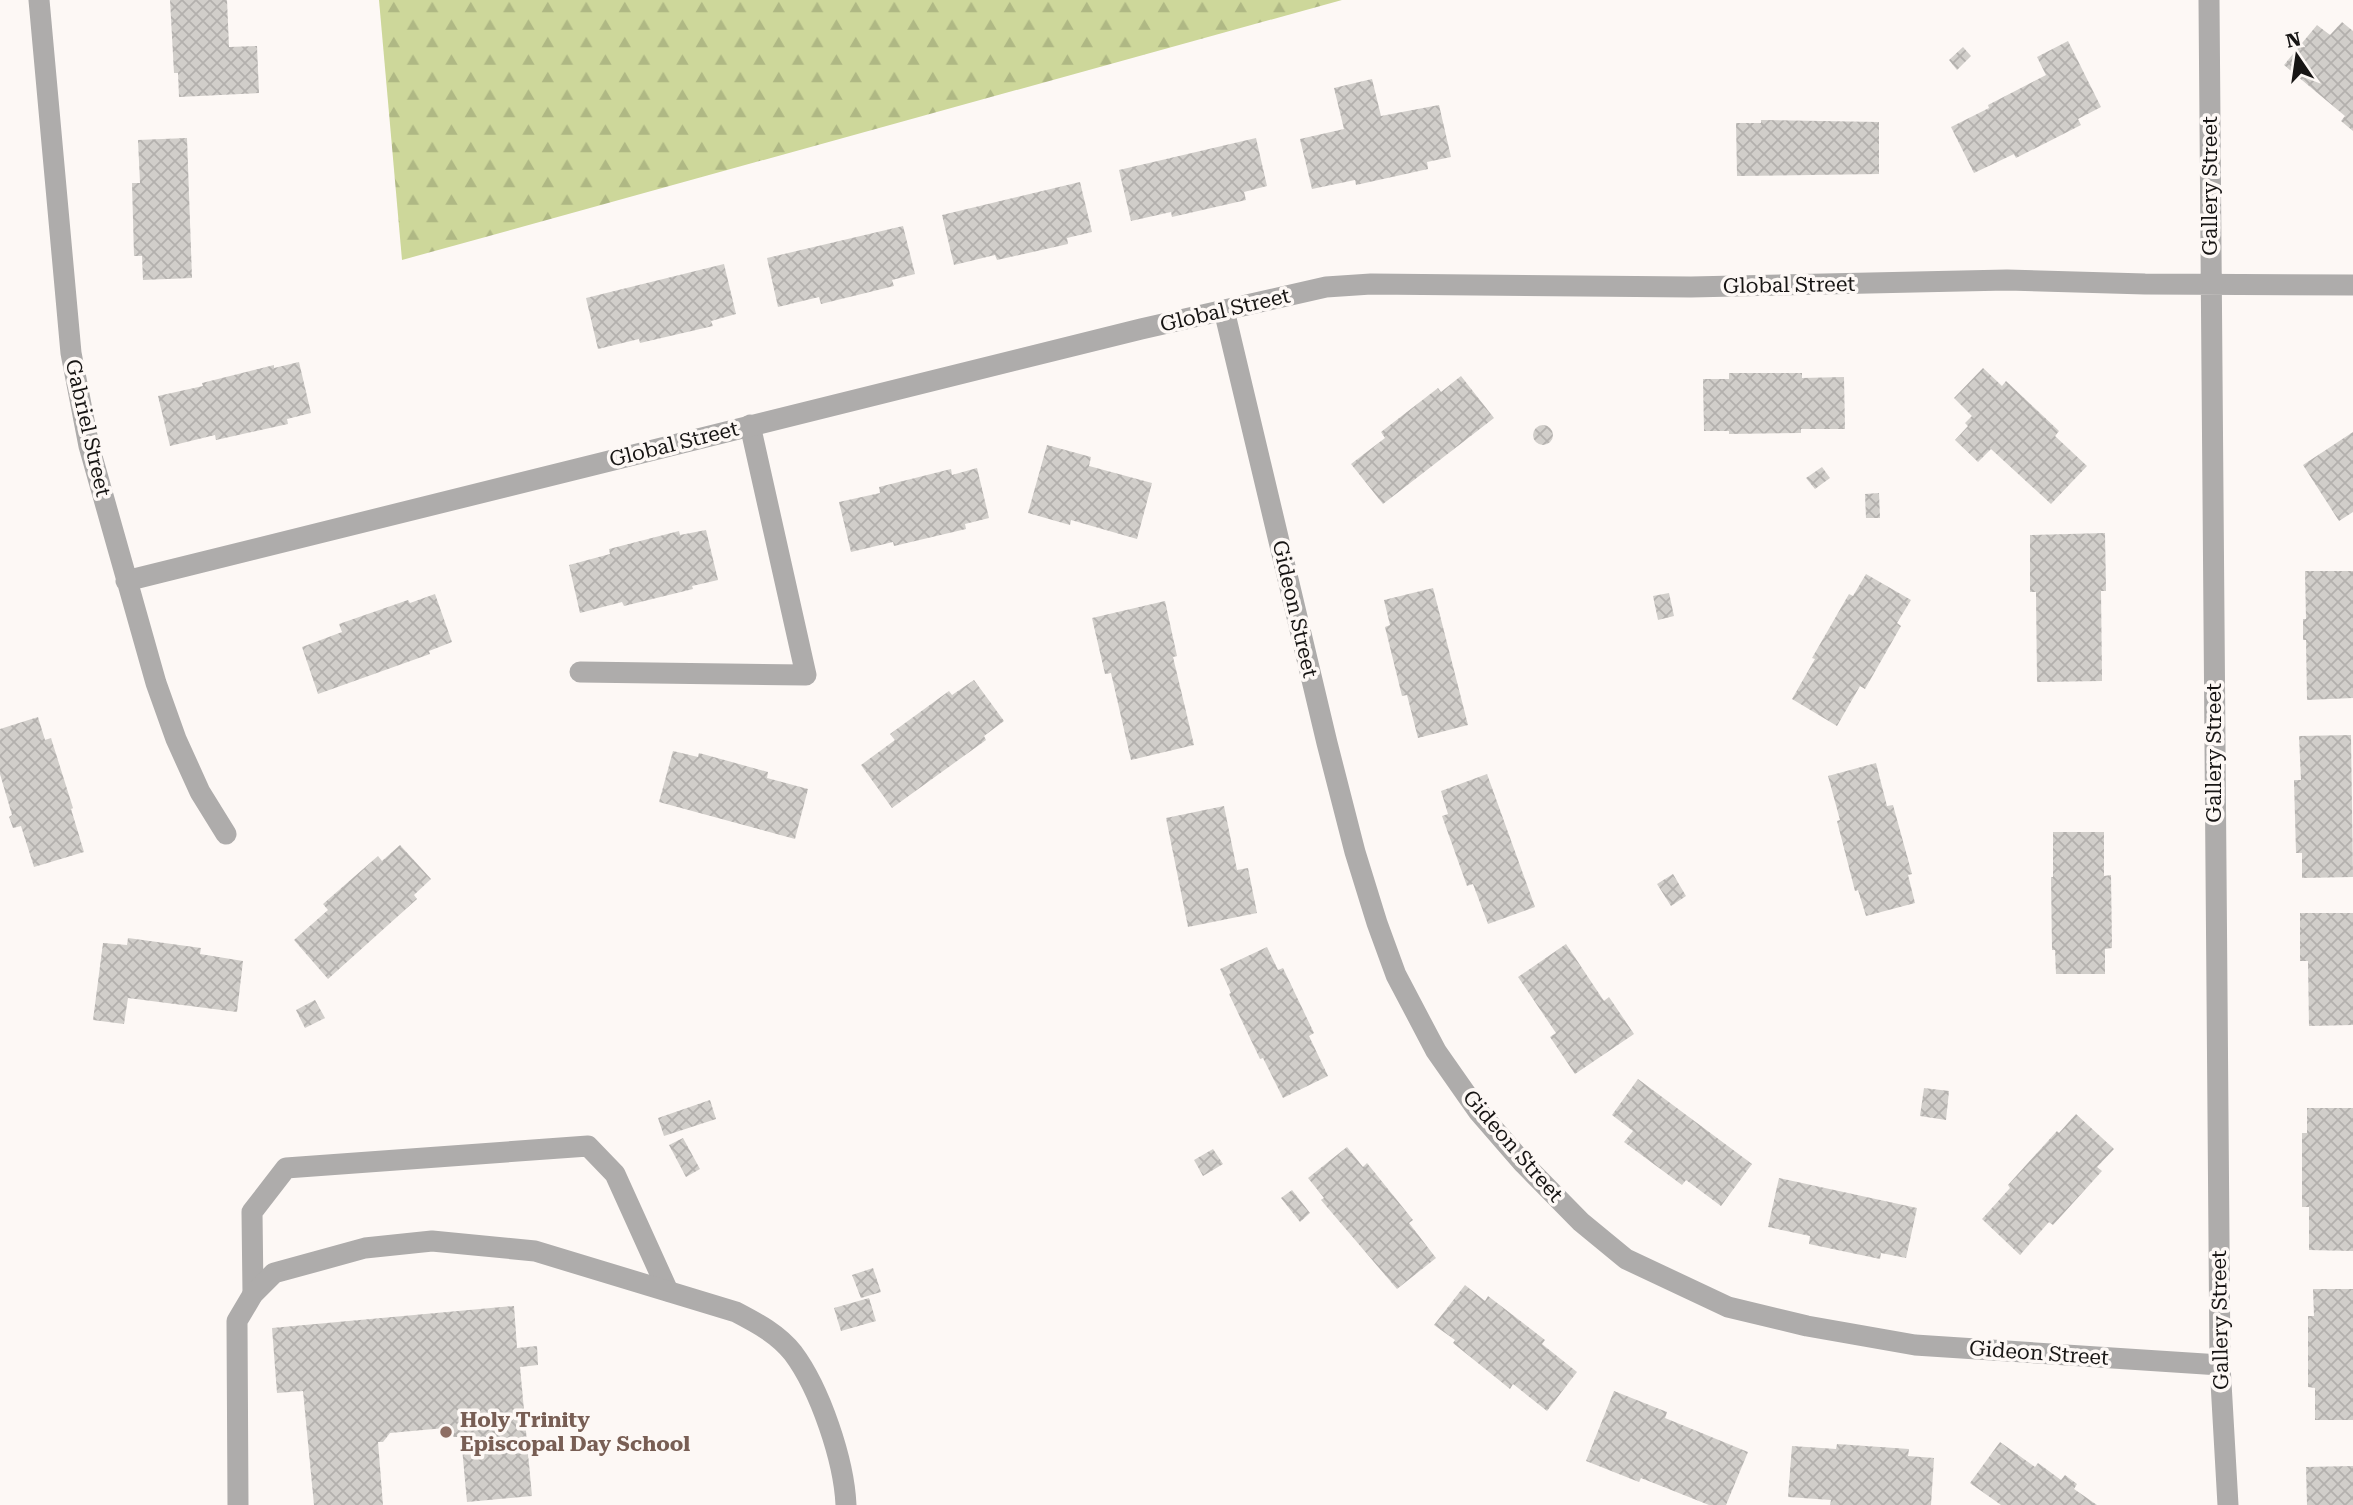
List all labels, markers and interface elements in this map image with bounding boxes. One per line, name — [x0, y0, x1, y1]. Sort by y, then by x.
north arrow — [2262, 21, 2332, 91]
text: N — [2284, 27, 2303, 53]
street label: Gallery Street — [2198, 116, 2222, 256]
street label: Global Street — [1723, 272, 1856, 298]
street label: Global Street — [1158, 283, 1292, 337]
street label: Gabriel Street — [61, 357, 116, 499]
street label: Global Street — [607, 416, 741, 472]
street label: Gideon Street — [1268, 538, 1322, 680]
street label: Gallery Street — [2202, 683, 2226, 823]
street label: Gideon Street — [1458, 1085, 1568, 1207]
street label: Gallery Street — [2207, 1250, 2233, 1390]
street label: Gideon Street — [1968, 1336, 2110, 1370]
place label: Holy Trinity Episcopal Day School — [460, 1408, 690, 1456]
marker: Holy Trinity Episcopal Day School — [438, 1424, 454, 1440]

